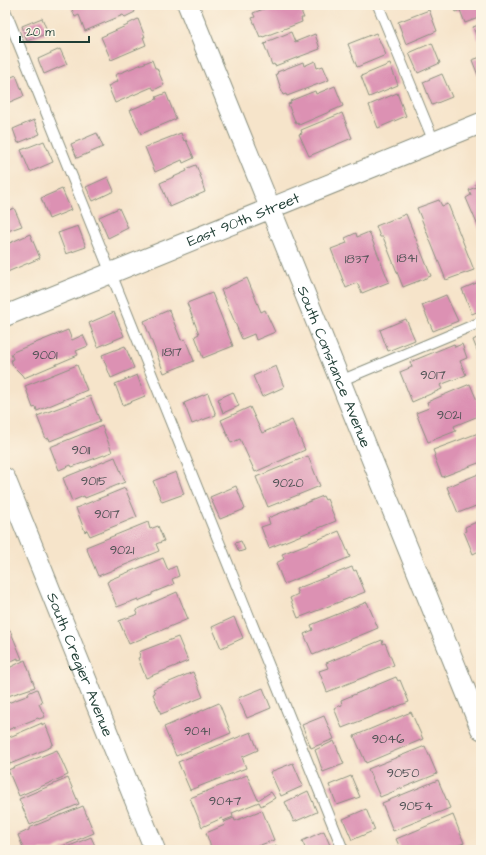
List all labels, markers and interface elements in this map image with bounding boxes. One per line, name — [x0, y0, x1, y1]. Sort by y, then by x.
scale bar — [20, 18, 89, 44]
text: 20 m — [26, 24, 55, 41]
street label: East 90th Street — [184, 188, 303, 252]
house number: 1841 — [397, 249, 418, 267]
house number: 1837 — [345, 250, 369, 268]
street label: South Constance Avenue — [292, 283, 376, 451]
house number: 1817 — [162, 343, 182, 361]
house number: 9001 — [32, 346, 58, 364]
house number: 9017 — [420, 366, 446, 384]
house number: 9021 — [437, 406, 462, 424]
house number: 9011 — [72, 441, 91, 459]
house number: 9015 — [81, 472, 107, 490]
house number: 9020 — [272, 474, 304, 492]
house number: 9017 — [94, 505, 120, 523]
house number: 9021 — [110, 541, 135, 559]
street label: South Cregier Avenue — [41, 590, 118, 740]
house number: 9041 — [184, 722, 210, 740]
house number: 9046 — [372, 730, 404, 748]
house number: 9050 — [386, 764, 420, 782]
house number: 9047 — [209, 792, 241, 810]
house number: 9054 — [399, 797, 433, 815]

